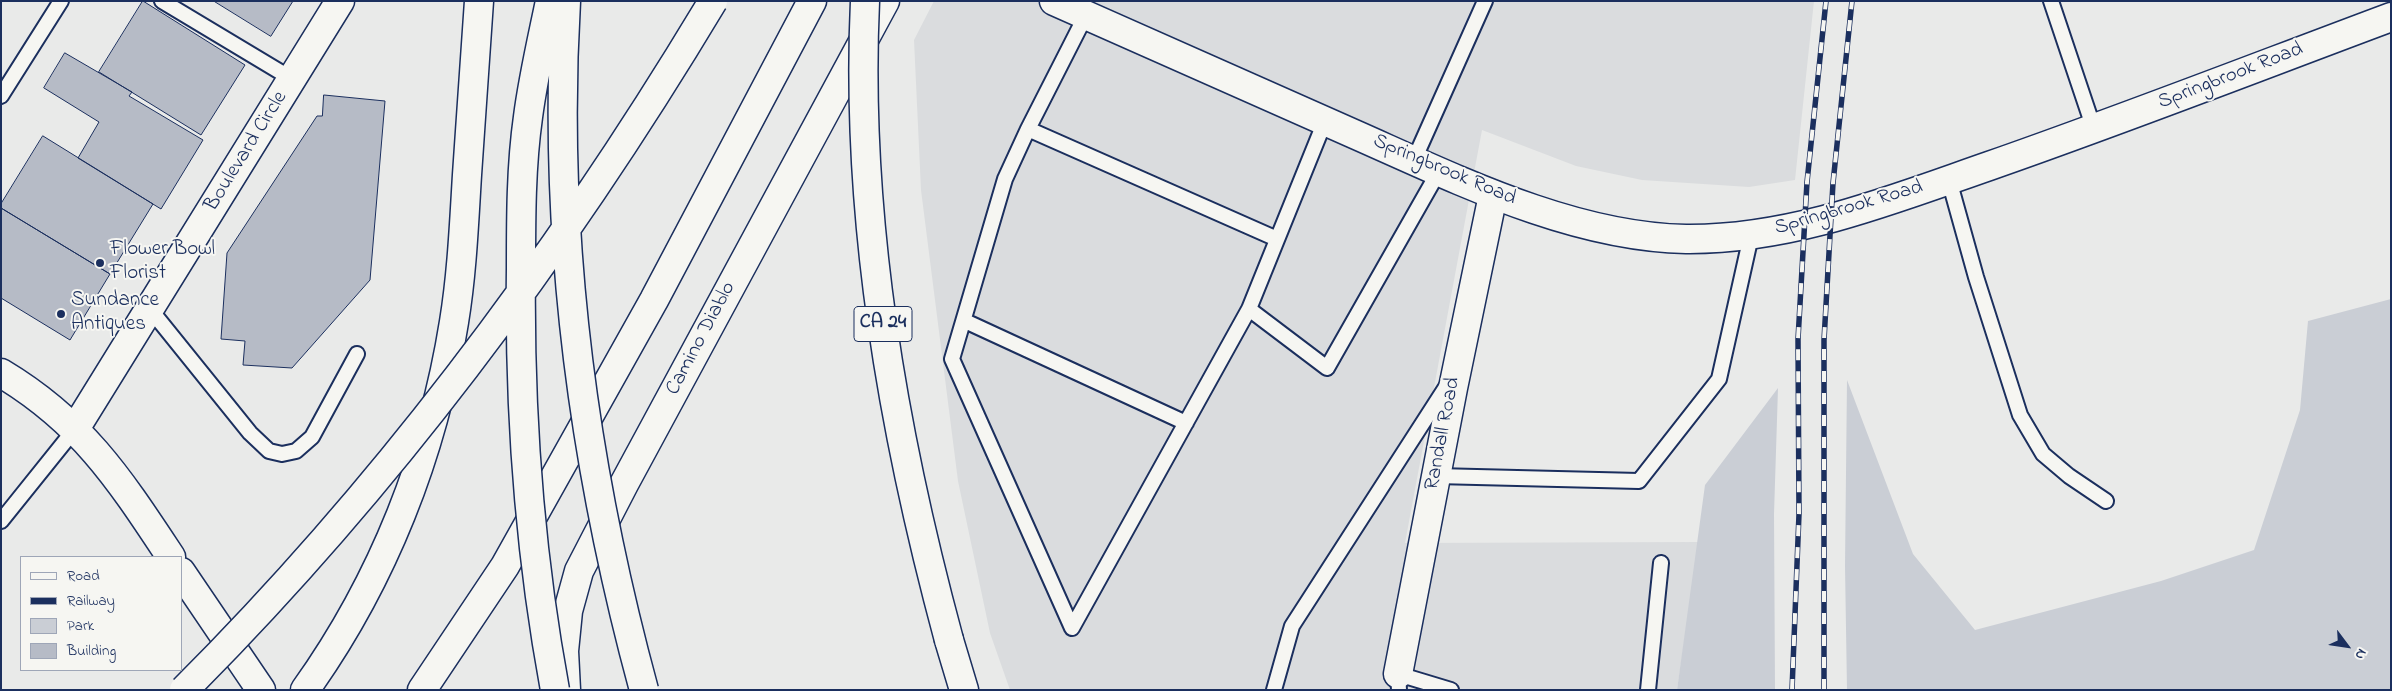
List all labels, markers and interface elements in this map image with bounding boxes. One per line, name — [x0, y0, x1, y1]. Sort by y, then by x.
street label: Springbrook Road — [2155, 38, 2307, 116]
street label: Boulevard Circle — [200, 87, 294, 217]
street label: Springbrook Road — [1369, 129, 1519, 213]
street label: Springbrook Road — [1772, 176, 1926, 242]
place label: Flower Bowl Florist — [110, 238, 215, 288]
marker: Flower Bowl Florist — [94, 257, 106, 269]
street label: Camino Diablo — [662, 278, 742, 400]
place label: Sundance Antiques — [71, 289, 159, 339]
road number: CA 24 — [854, 306, 912, 342]
marker: Sundance Antiques — [55, 308, 67, 320]
street label: Randall Road — [1421, 375, 1467, 493]
legend — [20, 556, 182, 671]
text: Road — [67, 565, 100, 587]
text: Railway — [67, 590, 115, 612]
text: Park — [67, 615, 94, 637]
north arrow — [2322, 621, 2372, 671]
text: Building — [67, 640, 116, 662]
text: N — [2349, 645, 2372, 663]

